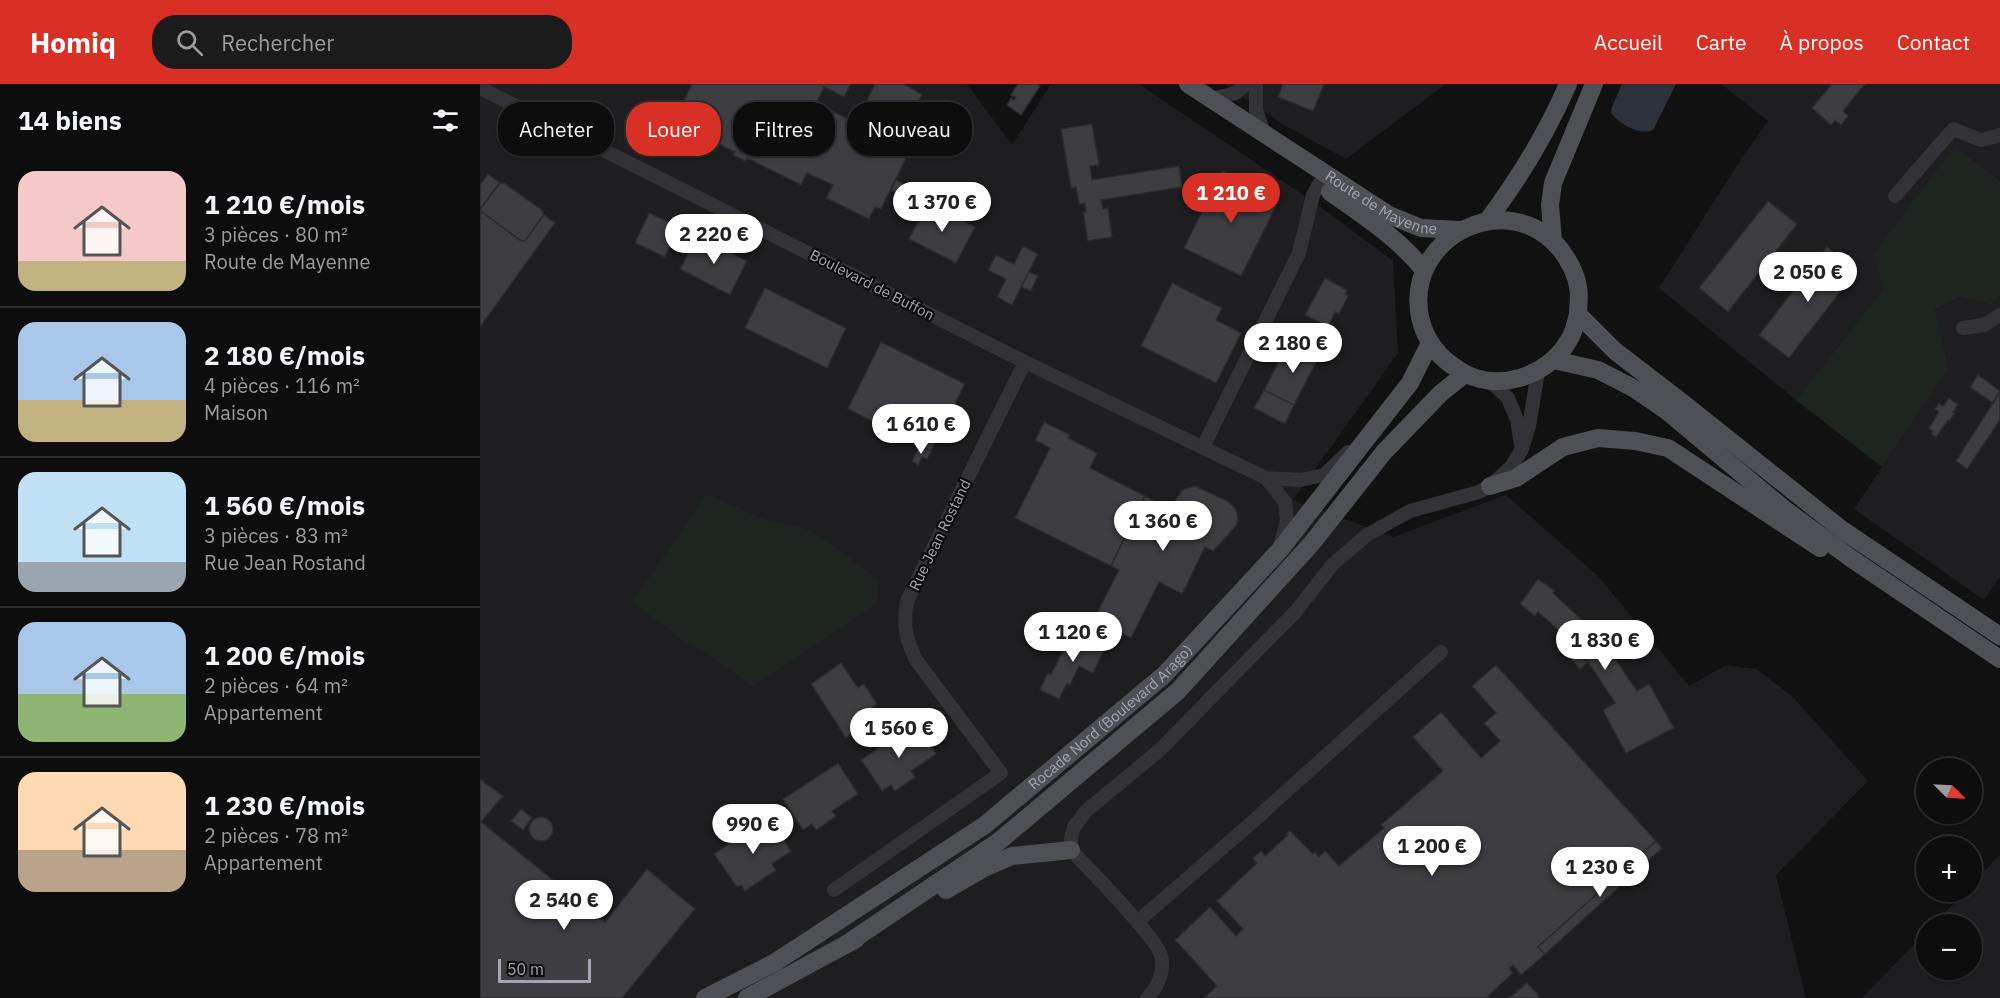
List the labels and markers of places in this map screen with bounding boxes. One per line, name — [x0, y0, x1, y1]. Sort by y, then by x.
pin: 1 210 € — [1176, 173, 1286, 224]
pin: 1 370 € — [887, 182, 997, 233]
pin: 2 220 € — [659, 214, 769, 265]
pin: 2 050 € — [1753, 252, 1863, 303]
pin: 2 180 € — [1238, 323, 1348, 374]
pin: 1 610 € — [866, 404, 976, 455]
pin: 1 360 € — [1108, 501, 1218, 552]
pin: 1 120 € — [1018, 612, 1128, 663]
pin: 1 830 € — [1550, 620, 1660, 671]
pin: 1 560 € — [844, 708, 954, 759]
pin: 990 € — [711, 804, 795, 855]
pin: 1 200 € — [1377, 826, 1487, 877]
pin: 1 230 € — [1545, 847, 1655, 898]
pin: 2 540 € — [509, 880, 619, 931]

